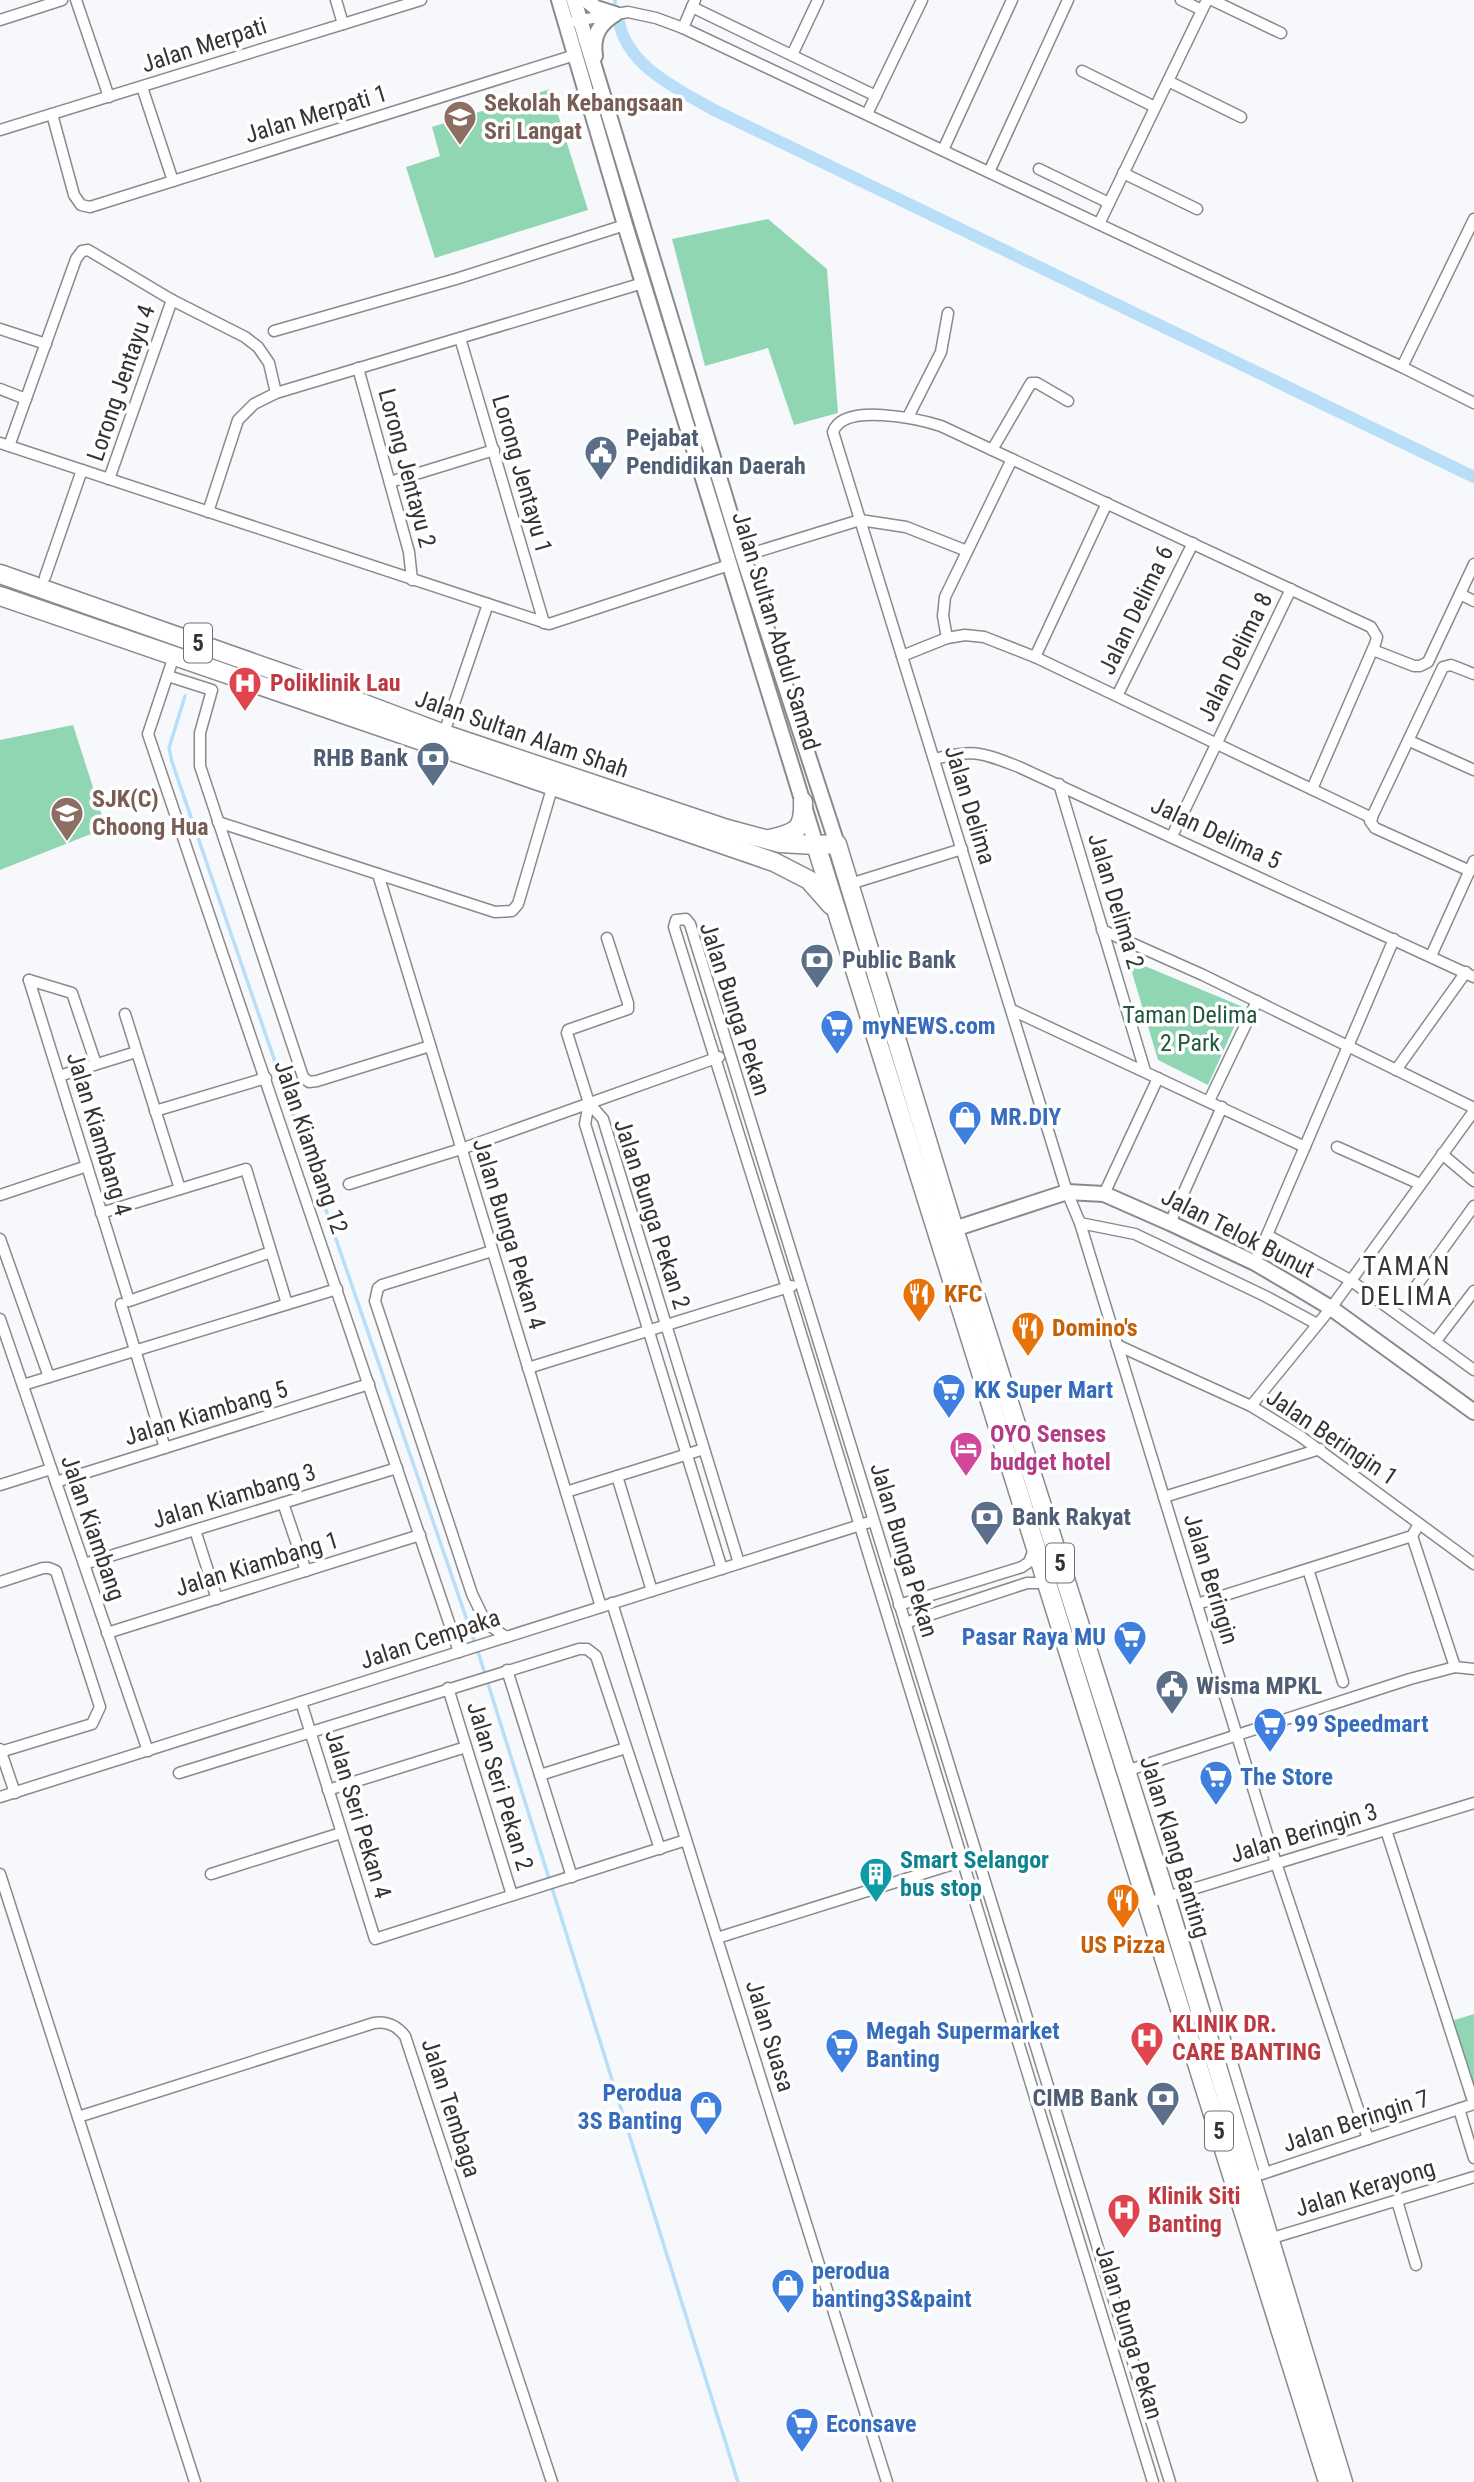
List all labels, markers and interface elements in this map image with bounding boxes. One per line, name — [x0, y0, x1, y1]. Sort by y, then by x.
street label: Jalan Merpati — [138, 12, 270, 78]
street label: Jalan Merpati 1 — [242, 79, 390, 149]
place label: Sekolah Kebangsaan Sri Langat — [484, 89, 683, 145]
school or university icon: Sekolah Kebangsaan Sri Langat — [441, 98, 479, 147]
street label: Lorong Jentayu 4 — [81, 301, 161, 465]
street label: Lorong Jentayu 2 — [372, 385, 442, 551]
street label: Lorong Jentayu 1 — [486, 392, 558, 556]
place label: Pejabat Pendidikan Daerah — [626, 424, 806, 480]
public building icon: Pejabat Pendidikan Daerah — [582, 433, 620, 482]
street label: Jalan Sultan Abdul Samad — [726, 508, 826, 754]
street label: Jalan Delima 6 — [1093, 541, 1179, 679]
street label: Jalan Delima 8 — [1192, 588, 1278, 726]
road number: 5 — [184, 624, 212, 663]
hospital icon: Poliklinik Lau — [226, 664, 264, 713]
place label: Poliklinik Lau — [270, 669, 401, 697]
street label: Jalan Sultan Alam Shah — [412, 684, 632, 784]
bank icon: RHB Bank — [414, 739, 452, 788]
street label: Jalan Delima — [939, 742, 1001, 868]
place label: RHB Bank — [313, 744, 409, 772]
place label: SJK(C) Choong Hua — [92, 785, 209, 841]
street label: Jalan Delima 5 — [1147, 791, 1285, 875]
school or university icon: SJK(C) Choong Hua — [48, 794, 86, 843]
street label: Jalan Delima 2 — [1082, 830, 1150, 972]
street label: Jalan Bunga Pekan — [694, 919, 776, 1099]
bank icon: Public Bank — [798, 941, 836, 990]
place label: Public Bank — [842, 946, 957, 974]
park label: Taman Delima 2 Park — [1123, 1001, 1257, 1057]
supermarket icon: myNEWS.com — [818, 1007, 856, 1056]
place label: myNEWS.com — [862, 1012, 996, 1040]
street label: Jalan Kiambang 4 — [61, 1049, 137, 1219]
street label: Jalan Kiambang 12 — [268, 1057, 354, 1237]
shop icon: MR.DIY — [946, 1098, 984, 1147]
place label: MR.DIY — [990, 1103, 1061, 1131]
street label: Jalan Bunga Pekan 2 — [608, 1115, 696, 1313]
street label: Jalan Bunga Pekan 4 — [467, 1135, 551, 1333]
street label: Jalan Telok Bunut — [1157, 1182, 1319, 1284]
district label: TAMAN DELIMA — [1360, 1251, 1454, 1311]
restaurant icon: KFC — [900, 1275, 938, 1324]
place label: KFC — [944, 1280, 982, 1308]
restaurant icon: Domino's — [1009, 1309, 1047, 1358]
place label: Domino's — [1052, 1314, 1138, 1342]
supermarket icon: KK Super Mart — [930, 1371, 968, 1420]
street label: Jalan Kiambang 5 — [121, 1375, 291, 1451]
place label: KK Super Mart — [974, 1376, 1113, 1404]
street label: Jalan Beringin 1 — [1261, 1383, 1403, 1491]
place label: OYO Senses budget hotel — [990, 1420, 1111, 1476]
hotel icon: OYO Senses budget hotel — [947, 1429, 985, 1478]
street label: Jalan Kiambang — [55, 1451, 131, 1605]
street label: Jalan Kiambang 3 — [149, 1458, 319, 1534]
street label: Jalan Bunga Pekan — [864, 1459, 944, 1641]
bank icon: Bank Rakyat — [968, 1498, 1006, 1547]
place label: Bank Rakyat — [1012, 1503, 1131, 1531]
street label: Jalan Beringin — [1178, 1510, 1244, 1648]
street label: Jalan Kiambang 1 — [172, 1526, 342, 1602]
road number: 5 — [1046, 1544, 1074, 1582]
street label: Jalan Cempaka — [356, 1603, 504, 1675]
supermarket icon: Pasar Raya MU — [1111, 1618, 1149, 1667]
place label: Pasar Raya MU — [962, 1623, 1106, 1651]
public building icon: Wisma MPKL — [1153, 1667, 1191, 1716]
place label: Wisma MPKL — [1196, 1672, 1322, 1700]
street label: Jalan Seri Pekan 2 — [461, 1698, 539, 1874]
supermarket icon: 99 Speedmart — [1251, 1705, 1289, 1754]
place label: 99 Speedmart — [1294, 1710, 1428, 1738]
street label: Jalan Seri Pekan 4 — [319, 1726, 397, 1902]
street label: Jalan Klang Banting — [1134, 1753, 1216, 1941]
supermarket icon: The Store — [1197, 1758, 1235, 1807]
place label: The Store — [1240, 1763, 1333, 1791]
street label: Jalan Beringin 3 — [1227, 1797, 1381, 1869]
place label: Smart Selangor bus stop — [900, 1846, 1049, 1902]
building icon: Smart Selangor bus stop — [857, 1855, 895, 1904]
restaurant icon: US Pizza — [1104, 1881, 1142, 1930]
place label: US Pizza — [1081, 1931, 1165, 1959]
street label: Jalan Suasa — [740, 1977, 800, 2095]
place label: KLINIK DR. CARE BANTING — [1172, 2010, 1321, 2066]
place label: Megah Supermarket Banting — [866, 2017, 1060, 2073]
hospital icon: KLINIK DR. CARE BANTING — [1128, 2019, 1166, 2068]
supermarket icon: Megah Supermarket Banting — [823, 2026, 861, 2075]
street label: Jalan Tembaga — [415, 2035, 487, 2181]
place label: Perodua 3S Banting — [578, 2079, 682, 2135]
bank icon: CIMB Bank — [1144, 2079, 1182, 2128]
place label: CIMB Bank — [1033, 2084, 1139, 2112]
street label: Jalan Beringin 7 — [1279, 2084, 1433, 2158]
shop icon: Perodua 3S Banting — [687, 2088, 725, 2137]
road number: 5 — [1205, 2112, 1233, 2150]
street label: Jalan Kerayong — [1292, 2153, 1438, 2223]
place label: Klinik Siti Banting — [1148, 2182, 1241, 2238]
hospital icon: Klinik Siti Banting — [1105, 2191, 1143, 2240]
street label: Jalan Bunga Pekan — [1089, 2241, 1169, 2423]
place label: perodua banting3S&paint — [812, 2257, 972, 2313]
shop icon: perodua banting3S&paint — [769, 2266, 807, 2315]
supermarket icon: Econsave — [783, 2405, 821, 2454]
place label: Econsave — [826, 2410, 916, 2438]

